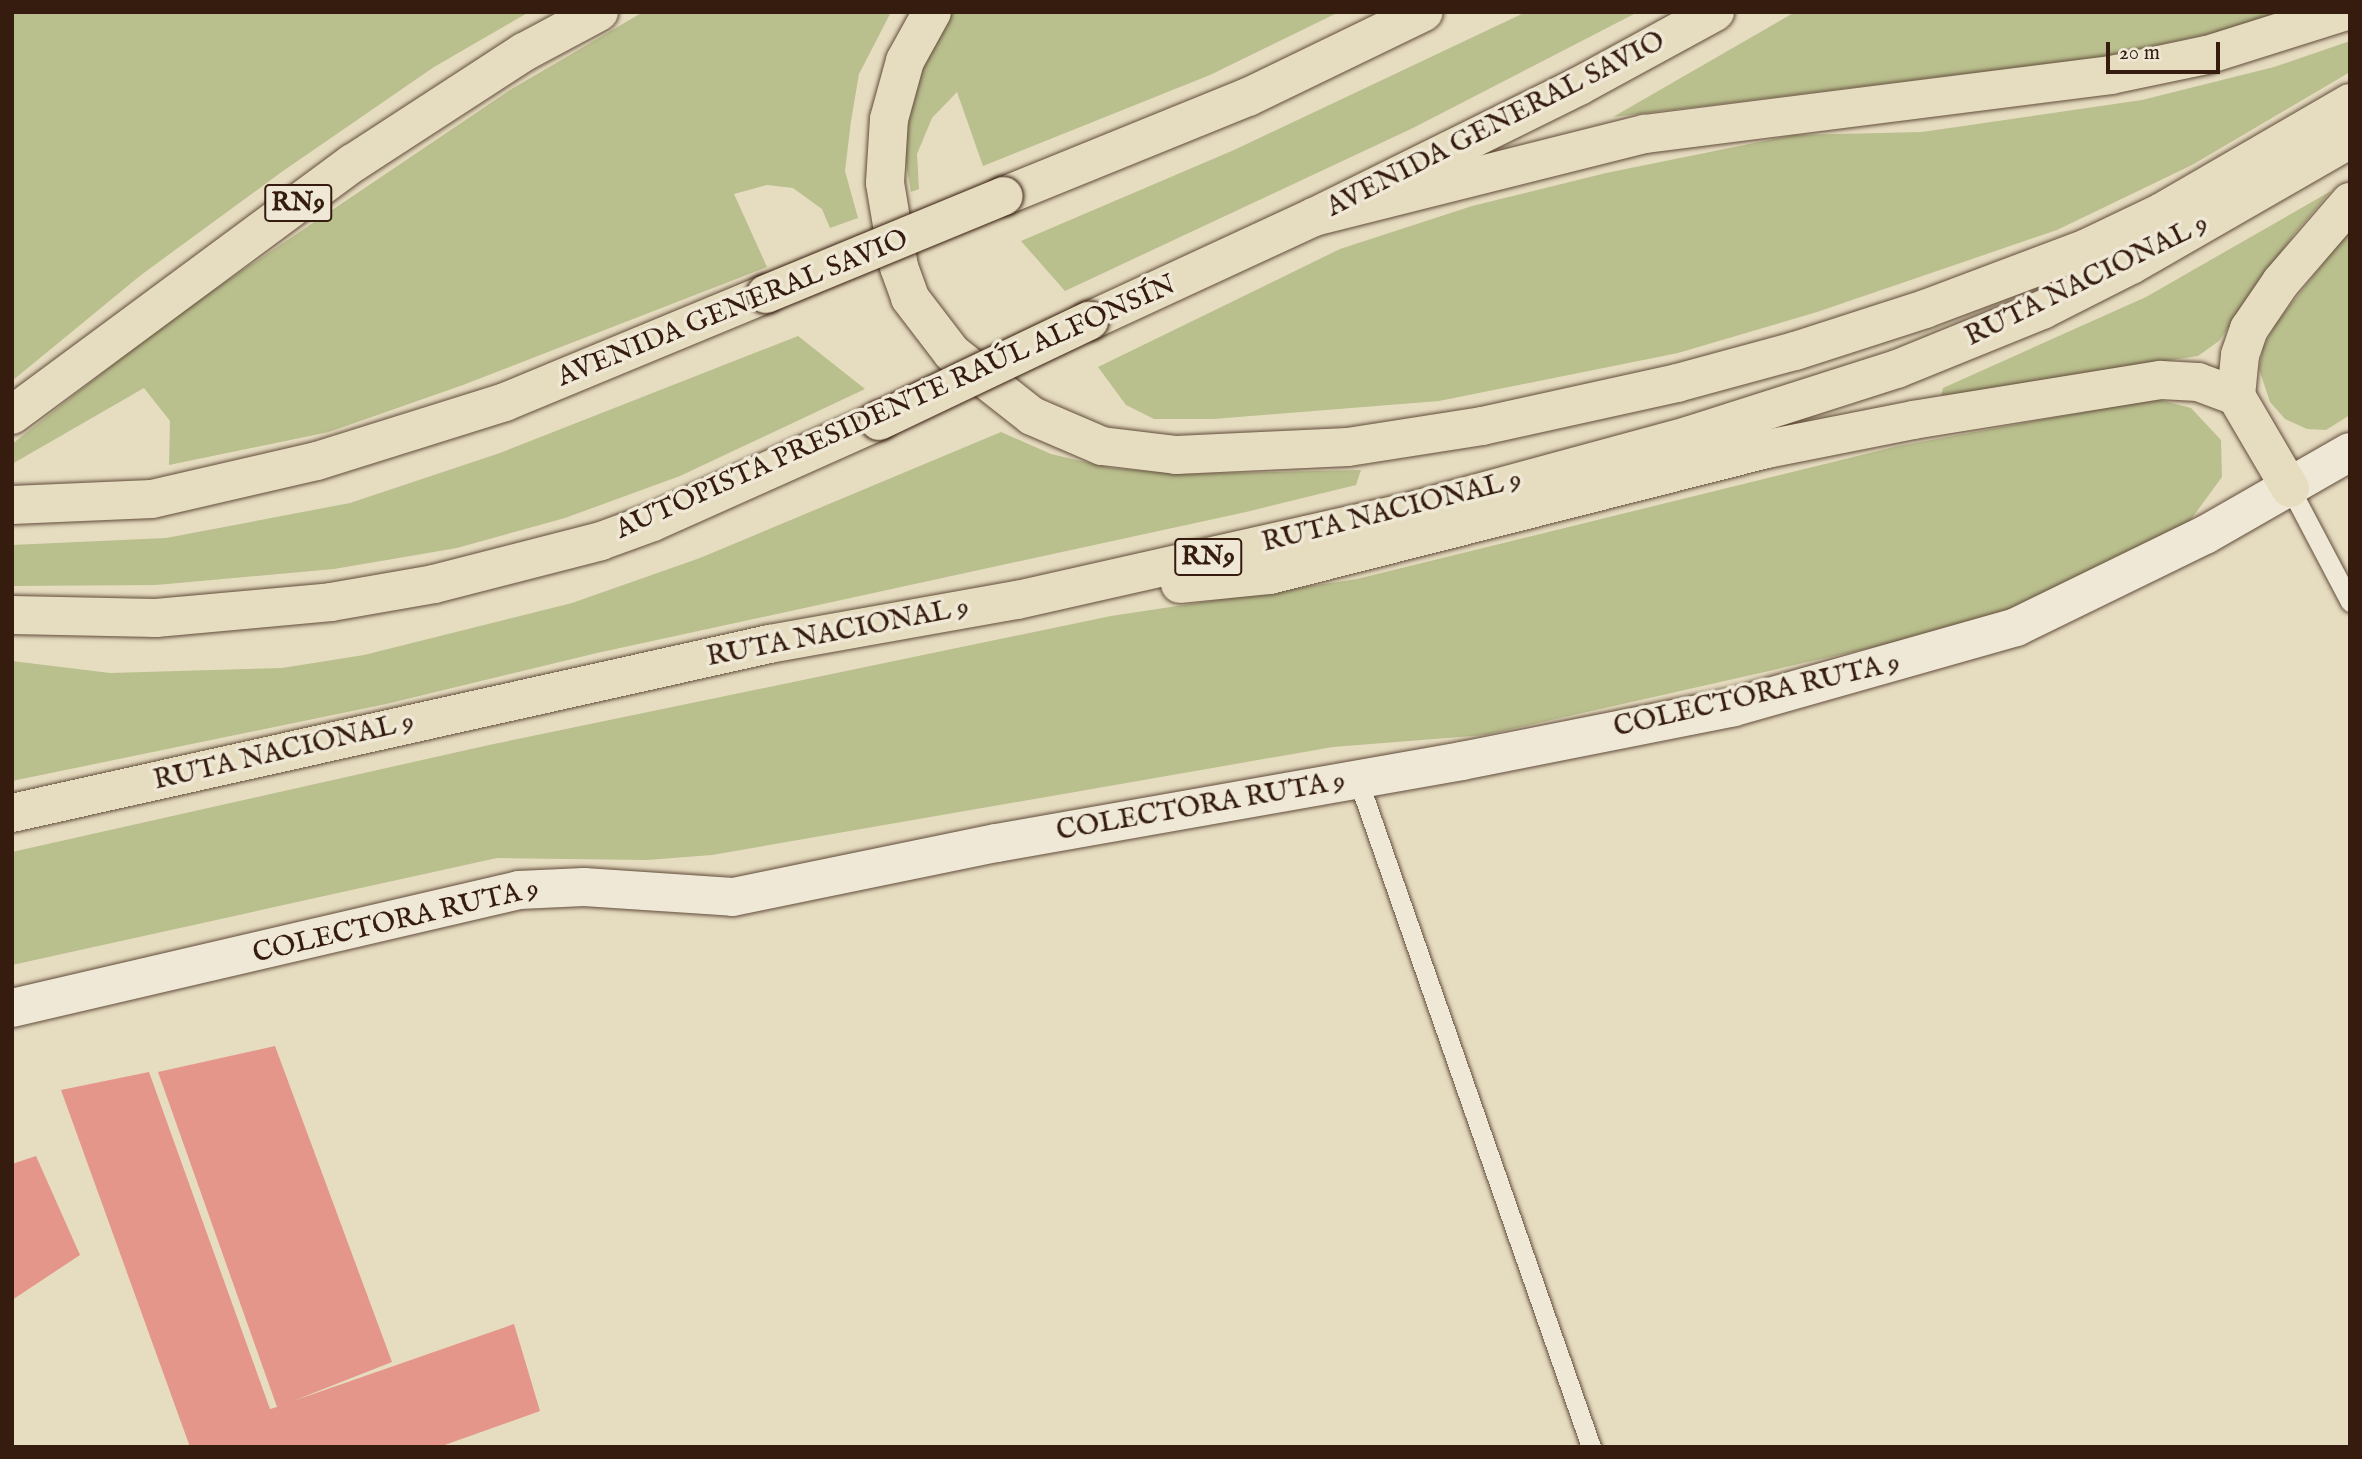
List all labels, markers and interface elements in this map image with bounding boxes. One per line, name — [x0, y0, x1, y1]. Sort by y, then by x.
street label: AVENIDA GENERAL SAVIO — [1321, 25, 1671, 225]
scale bar — [2110, 28, 2224, 72]
text: 20 m — [2119, 40, 2160, 67]
road number: RN9 — [263, 180, 333, 226]
street label: RUTA NACIONAL 9 — [1960, 207, 2214, 355]
street label: AVENIDA GENERAL SAVIO — [553, 223, 913, 395]
street label: AUTOPISTA PRESIDENTE RAÚL ALFONSÍN — [611, 269, 1181, 547]
street label: RUTA NACIONAL 9 — [1259, 463, 1525, 561]
road number: RN9 — [1173, 534, 1243, 580]
street label: RUTA NACIONAL 9 — [704, 591, 972, 675]
street label: COLECTORA RUTA 9 — [1611, 647, 1903, 745]
street label: RUTA NACIONAL 9 — [150, 706, 418, 798]
street label: COLECTORA RUTA 9 — [1054, 765, 1348, 849]
street label: COLECTORA RUTA 9 — [250, 873, 542, 971]

